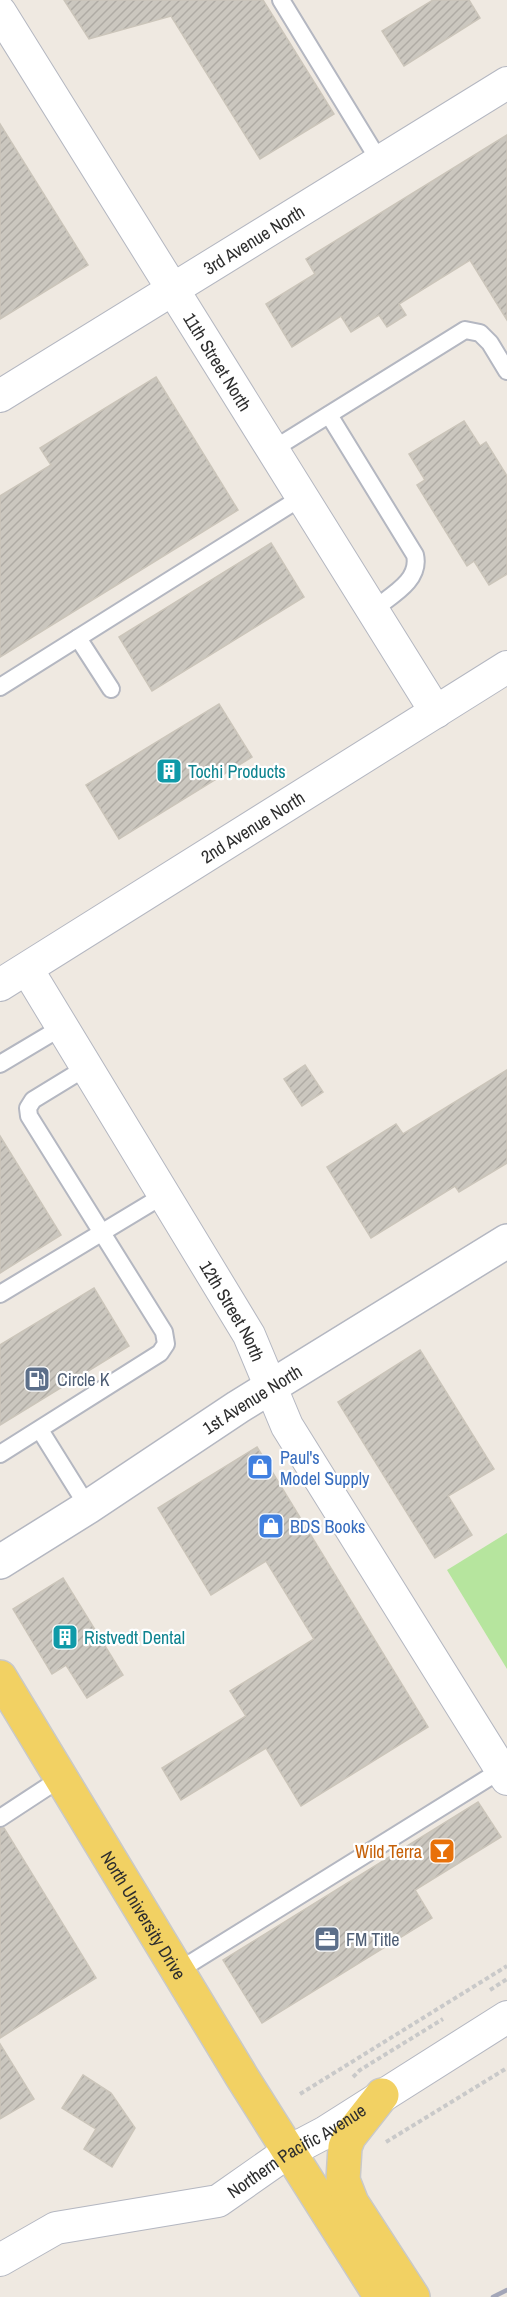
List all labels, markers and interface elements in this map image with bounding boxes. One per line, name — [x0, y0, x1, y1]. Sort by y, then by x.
street label: 3rd Avenue North — [198, 199, 309, 280]
street label: 11th Street North — [178, 308, 258, 416]
building icon: Tochi Products — [154, 756, 184, 786]
place label: Tochi Products — [188, 759, 286, 784]
street label: 2nd Avenue North — [196, 785, 309, 869]
street label: 12th Street North — [194, 1256, 271, 1365]
street label: 1st Avenue North — [197, 1358, 306, 1440]
fuel station icon: Circle K — [22, 1364, 52, 1394]
place label: Circle K — [57, 1367, 110, 1392]
place label: Paul's Model Supply — [280, 1445, 370, 1491]
shop icon: Paul's Model Supply — [245, 1452, 275, 1482]
shop icon: BDS Books — [256, 1511, 286, 1541]
place label: BDS Books — [290, 1514, 365, 1539]
building icon: Ristvedt Dental — [50, 1622, 80, 1652]
place label: Ristvedt Dental — [84, 1625, 185, 1650]
bar icon: Wild Terra — [427, 1836, 457, 1866]
place label: Wild Terra — [355, 1839, 422, 1864]
street label: North University Drive — [95, 1846, 192, 1984]
office icon: FM Title — [312, 1924, 342, 1954]
place label: FM Title — [346, 1927, 400, 1952]
street label: Northern Pacific Avenue — [222, 2097, 370, 2204]

